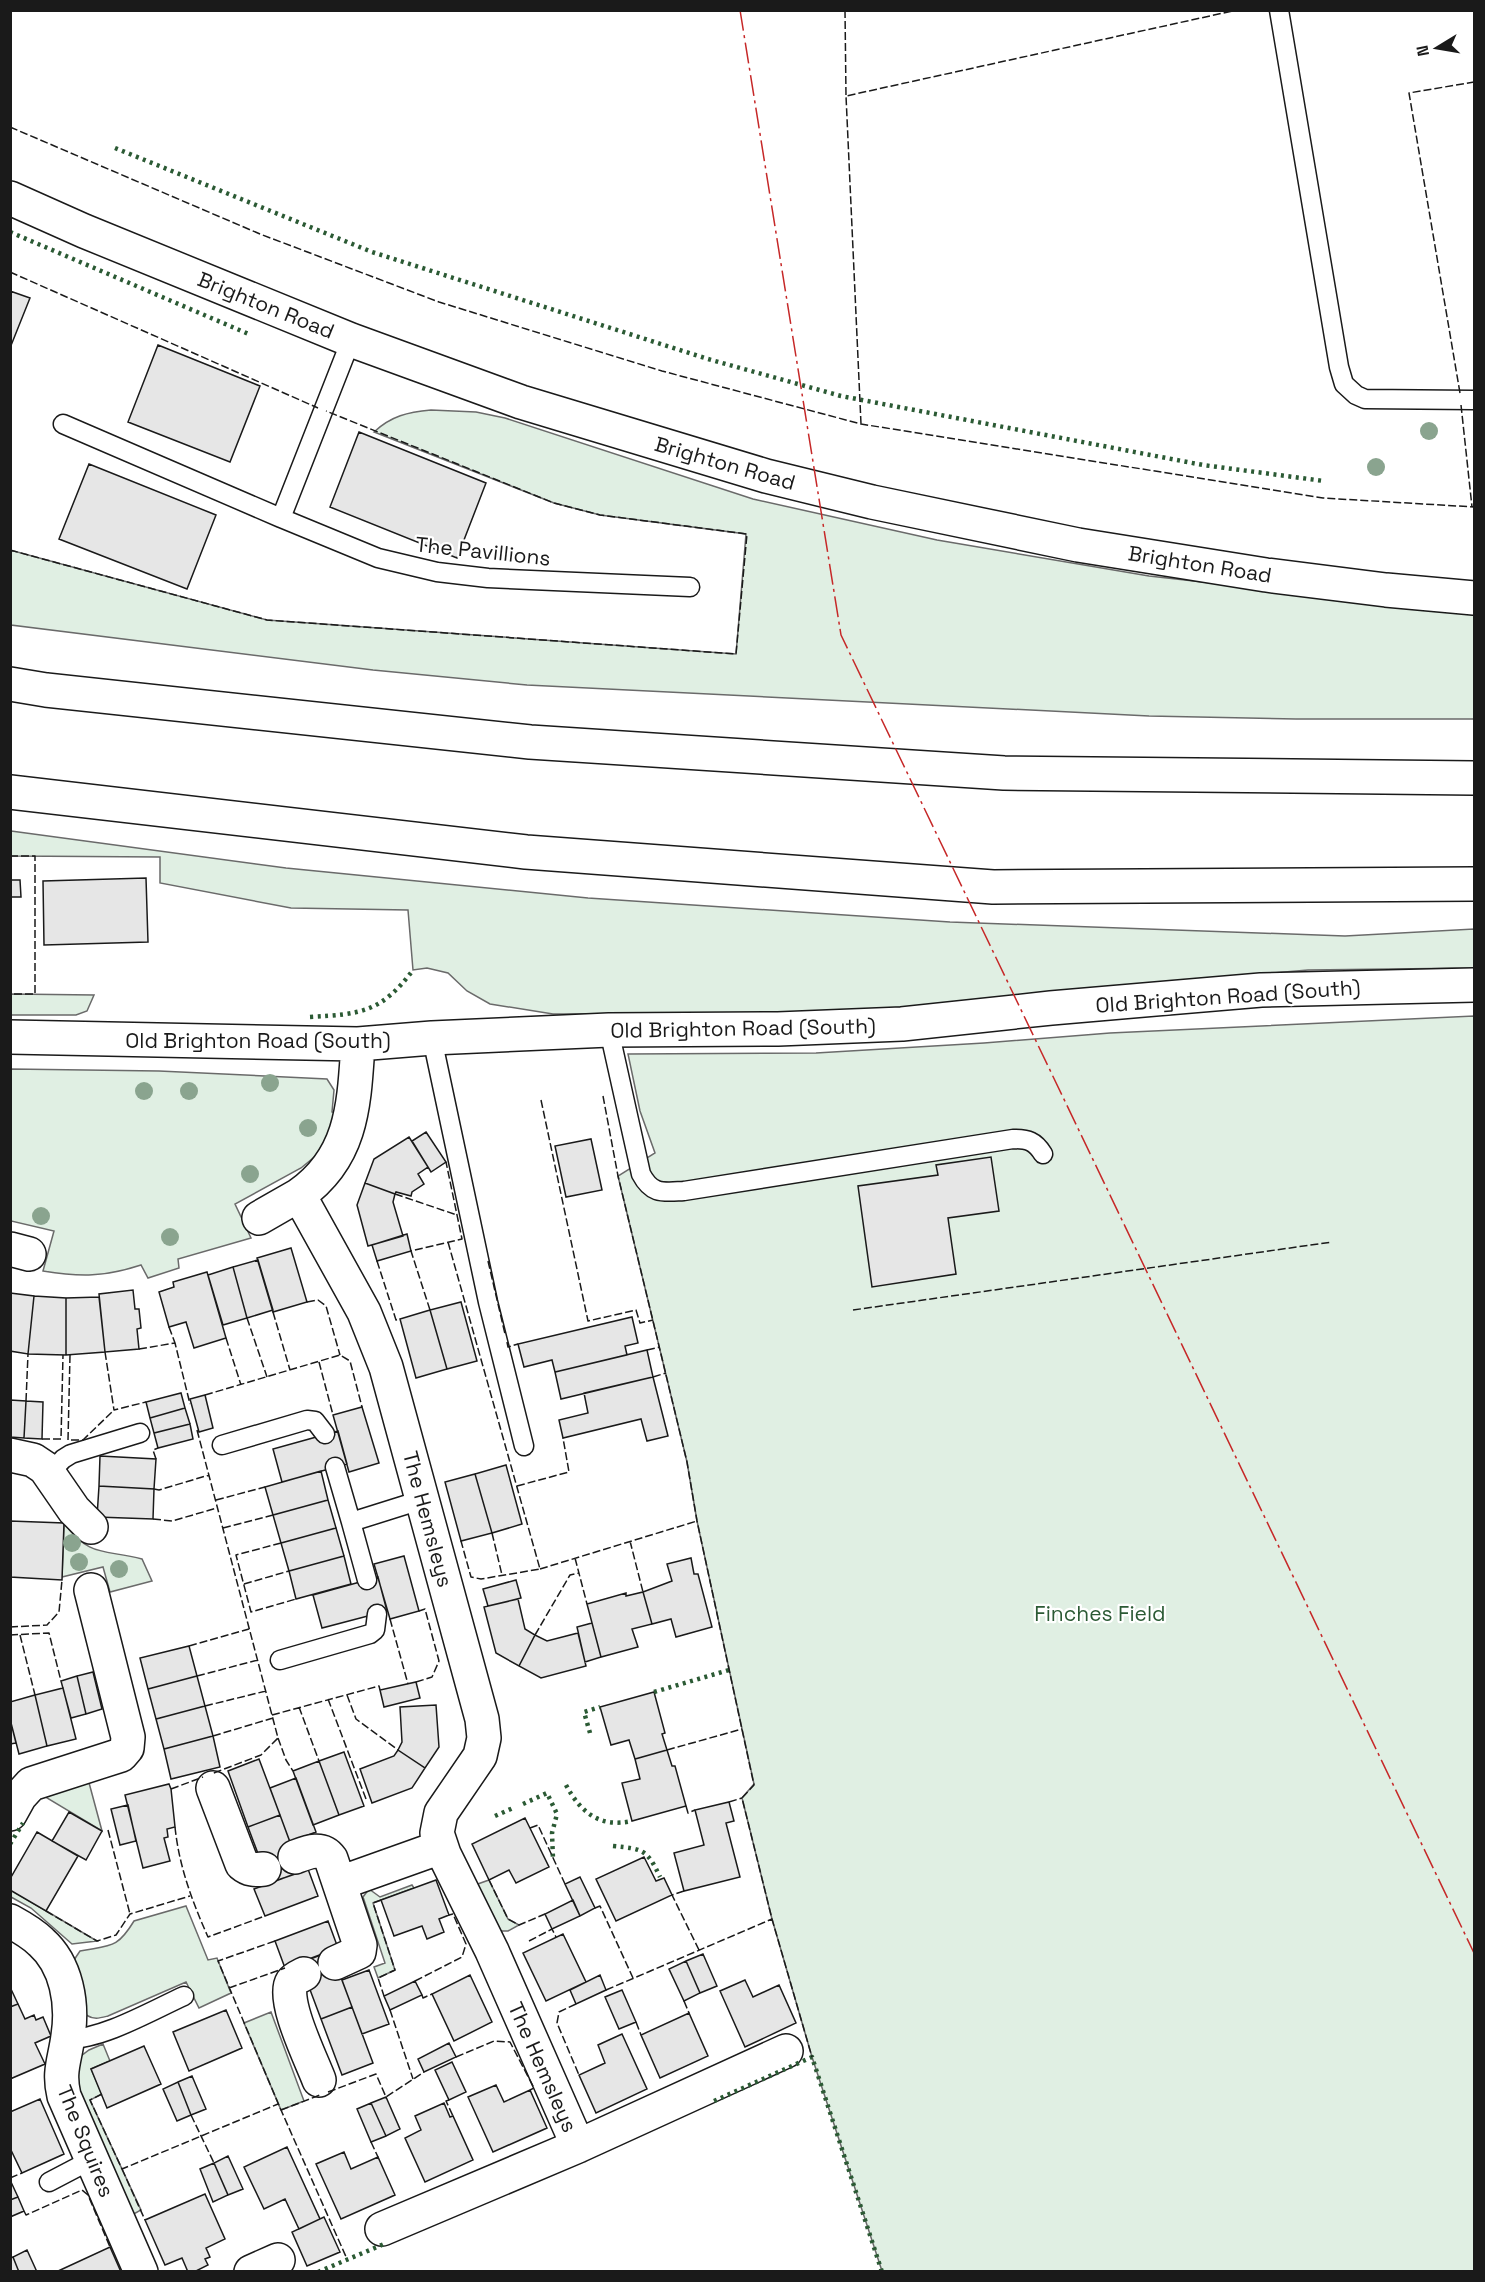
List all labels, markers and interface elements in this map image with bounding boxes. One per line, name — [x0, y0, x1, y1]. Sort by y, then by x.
north arrow — [1407, 18, 1467, 78]
text: N — [1411, 43, 1434, 58]
street label: Brighton Road — [194, 265, 338, 345]
street label: Brighton Road — [652, 430, 798, 496]
street label: The Pavillions — [414, 530, 552, 572]
street label: Brighton Road — [1126, 539, 1274, 589]
street label: Old Brighton Road (South) — [1095, 973, 1361, 1019]
street label: Old Brighton Road (South) — [610, 1012, 876, 1044]
street label: Old Brighton Road (South) — [125, 1027, 391, 1054]
street label: The Hemsleys — [397, 1448, 459, 1590]
park label: Finches Field — [1034, 1600, 1166, 1627]
street label: The Hemsleys — [502, 1998, 584, 2136]
street label: The Squires — [51, 2081, 121, 2201]

